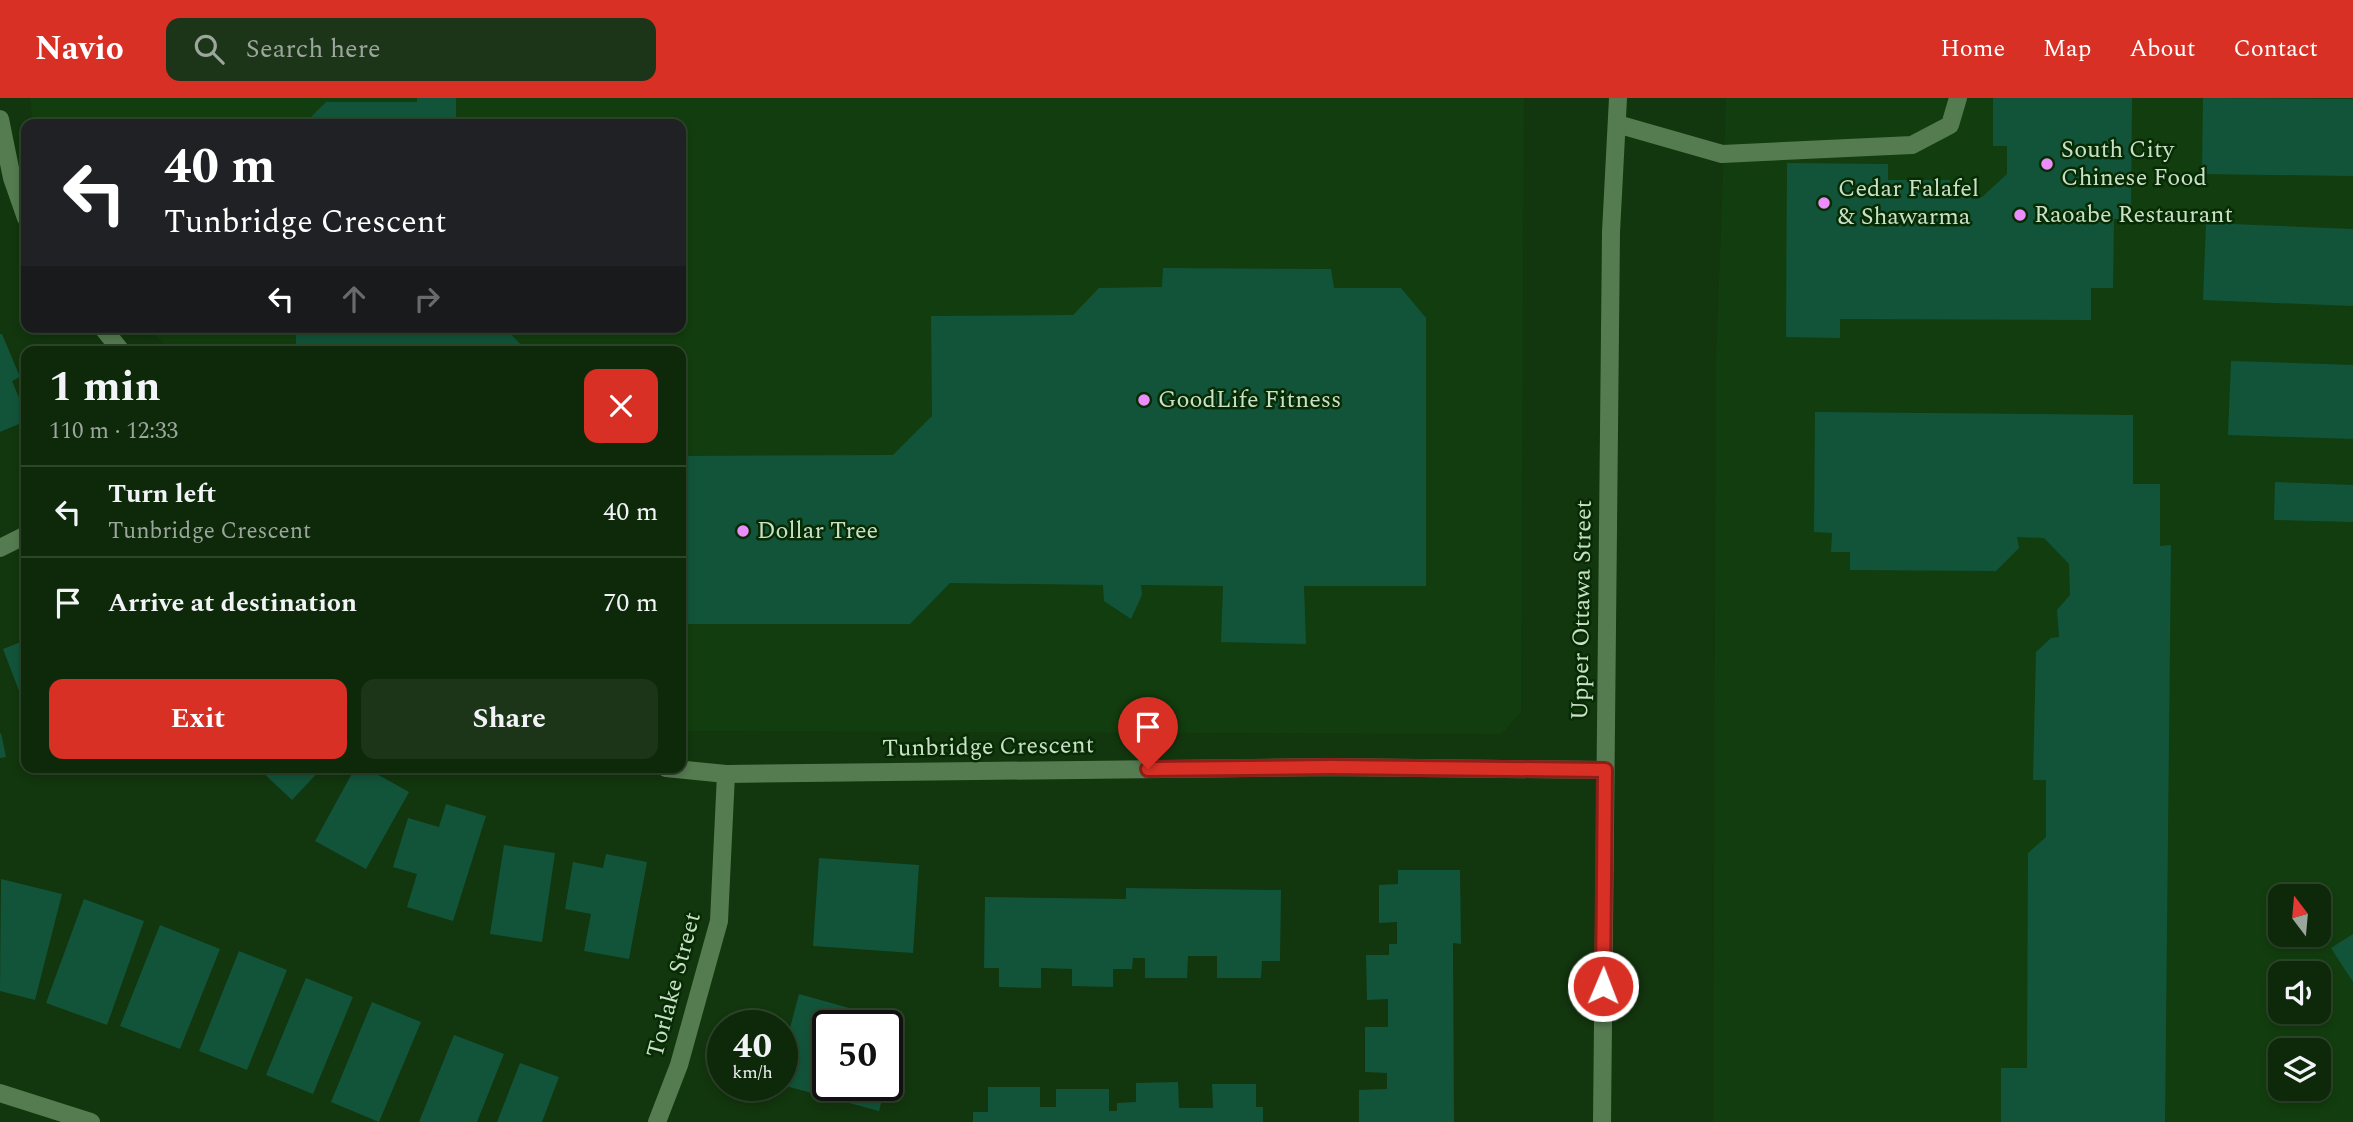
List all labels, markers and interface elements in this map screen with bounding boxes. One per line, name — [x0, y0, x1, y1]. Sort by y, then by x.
search box — [166, 18, 656, 81]
text: Navio — [35, 24, 124, 74]
text: Search here — [246, 29, 381, 69]
icon: search — [190, 30, 228, 68]
text: Home — [1940, 31, 2005, 67]
text: Map — [2043, 31, 2091, 67]
text: About — [2129, 31, 2195, 67]
text: Contact — [2233, 31, 2318, 67]
text: 40 m — [164, 130, 275, 205]
place label: South City Chinese Food — [2061, 132, 2207, 196]
icon: left — [49, 147, 140, 238]
marker: South City Chinese Food — [2039, 156, 2055, 172]
place label: Cedar Falafel & Shawarma — [1838, 171, 1979, 235]
marker: Cedar Falafel & Shawarma — [1816, 195, 1832, 211]
place label: Raoabe Restaurant — [2034, 197, 2233, 233]
text: Tunbridge Crescent — [164, 198, 447, 247]
marker: Raoabe Restaurant — [2012, 207, 2028, 223]
icon: left — [262, 280, 300, 318]
icon: ahead — [335, 280, 373, 318]
icon: right — [408, 280, 446, 318]
text: 1 min — [49, 356, 161, 419]
button: close — [584, 369, 658, 443]
place label: GoodLife Fitness — [1158, 382, 1341, 418]
marker: GoodLife Fitness — [1136, 392, 1152, 408]
text: 110 m · 12:33 — [49, 414, 178, 449]
text: Turn left — [108, 474, 216, 514]
text: 40 m — [603, 492, 658, 532]
icon: left — [49, 493, 87, 531]
street label: Upper Ottawa Street — [1562, 500, 1602, 720]
place label: Dollar Tree — [757, 513, 878, 549]
text: Tunbridge Crescent — [108, 514, 311, 549]
marker: Dollar Tree — [735, 523, 751, 539]
text: Arrive at destination — [108, 583, 357, 623]
text: 70 m — [603, 583, 658, 623]
icon: arrive — [49, 584, 87, 622]
button: Exit — [49, 679, 347, 759]
button: Share — [361, 679, 658, 759]
pin — [1118, 697, 1178, 769]
icon: arrive — [1129, 708, 1167, 746]
street label: Tunbridge Crescent — [882, 727, 1094, 767]
north arrow — [2268, 884, 2331, 947]
map controls — [2268, 884, 2331, 1101]
street label: Torlake Street — [637, 908, 711, 1062]
position arrow — [1566, 949, 1640, 1023]
button: sound — [2268, 961, 2331, 1024]
speed limit sign: 50 — [812, 1010, 903, 1101]
text: 40 — [733, 1020, 772, 1073]
button: layers — [2268, 1038, 2331, 1101]
text: km/h — [732, 1059, 773, 1086]

